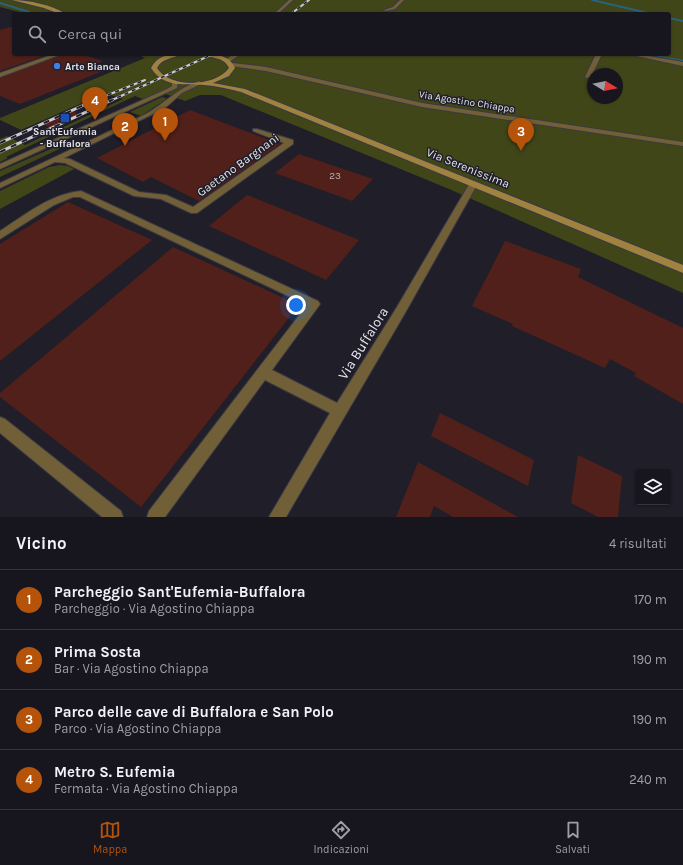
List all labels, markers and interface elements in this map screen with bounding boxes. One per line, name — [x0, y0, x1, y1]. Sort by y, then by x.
search box — [12, 12, 671, 56]
icon: search — [26, 23, 48, 45]
text: Cerca qui — [58, 25, 122, 43]
marker: Arte Bianca — [52, 61, 62, 71]
place label: Arte Bianca — [65, 61, 120, 73]
north arrow — [587, 68, 623, 104]
pin: 4 — [82, 87, 108, 120]
street label: Via Agostino Chiappa — [418, 88, 516, 116]
pin: 1 — [152, 108, 178, 141]
marker: Sant'Eufemia - Buffalora — [59, 112, 71, 124]
pin: 2 — [112, 113, 138, 146]
pin: 3 — [508, 118, 534, 151]
place label: Sant'Eufemia - Buffalora — [33, 126, 97, 150]
street label: Gaetano Bargnani — [194, 131, 282, 199]
street label: Via Serenissima — [424, 145, 512, 191]
house number: 23 — [329, 170, 341, 182]
your location — [286, 295, 306, 315]
street label: Via Buffalora — [335, 304, 392, 382]
map controls — [635, 469, 671, 505]
button: layers — [635, 469, 671, 505]
text: Vicino — [16, 533, 67, 553]
text: 4 risultati — [609, 536, 667, 551]
text: Parcheggio Sant'Eufemia-Buffalora — [54, 583, 305, 601]
text: 1 — [27, 592, 31, 607]
text: 170 m — [634, 592, 667, 607]
text: Parcheggio · Via Agostino Chiappa — [54, 601, 255, 616]
text: Prima Sosta — [54, 643, 141, 661]
text: 2 — [25, 652, 33, 667]
text: 190 m — [632, 652, 667, 667]
text: Bar · Via Agostino Chiappa — [54, 661, 209, 676]
text: Parco delle cave di Buffalora e San Polo — [54, 703, 334, 721]
text: 3 — [25, 712, 33, 727]
text: 190 m — [632, 712, 667, 727]
text: Parco · Via Agostino Chiappa — [54, 721, 222, 736]
text: Metro S. Eufemia — [54, 763, 175, 781]
text: 4 — [25, 772, 33, 787]
text: 240 m — [629, 772, 667, 787]
text: Fermata · Via Agostino Chiappa — [54, 781, 238, 796]
tab: Mappa — [93, 819, 127, 856]
tab: Indicazioni — [313, 819, 369, 856]
tab: Salvati — [555, 819, 590, 856]

